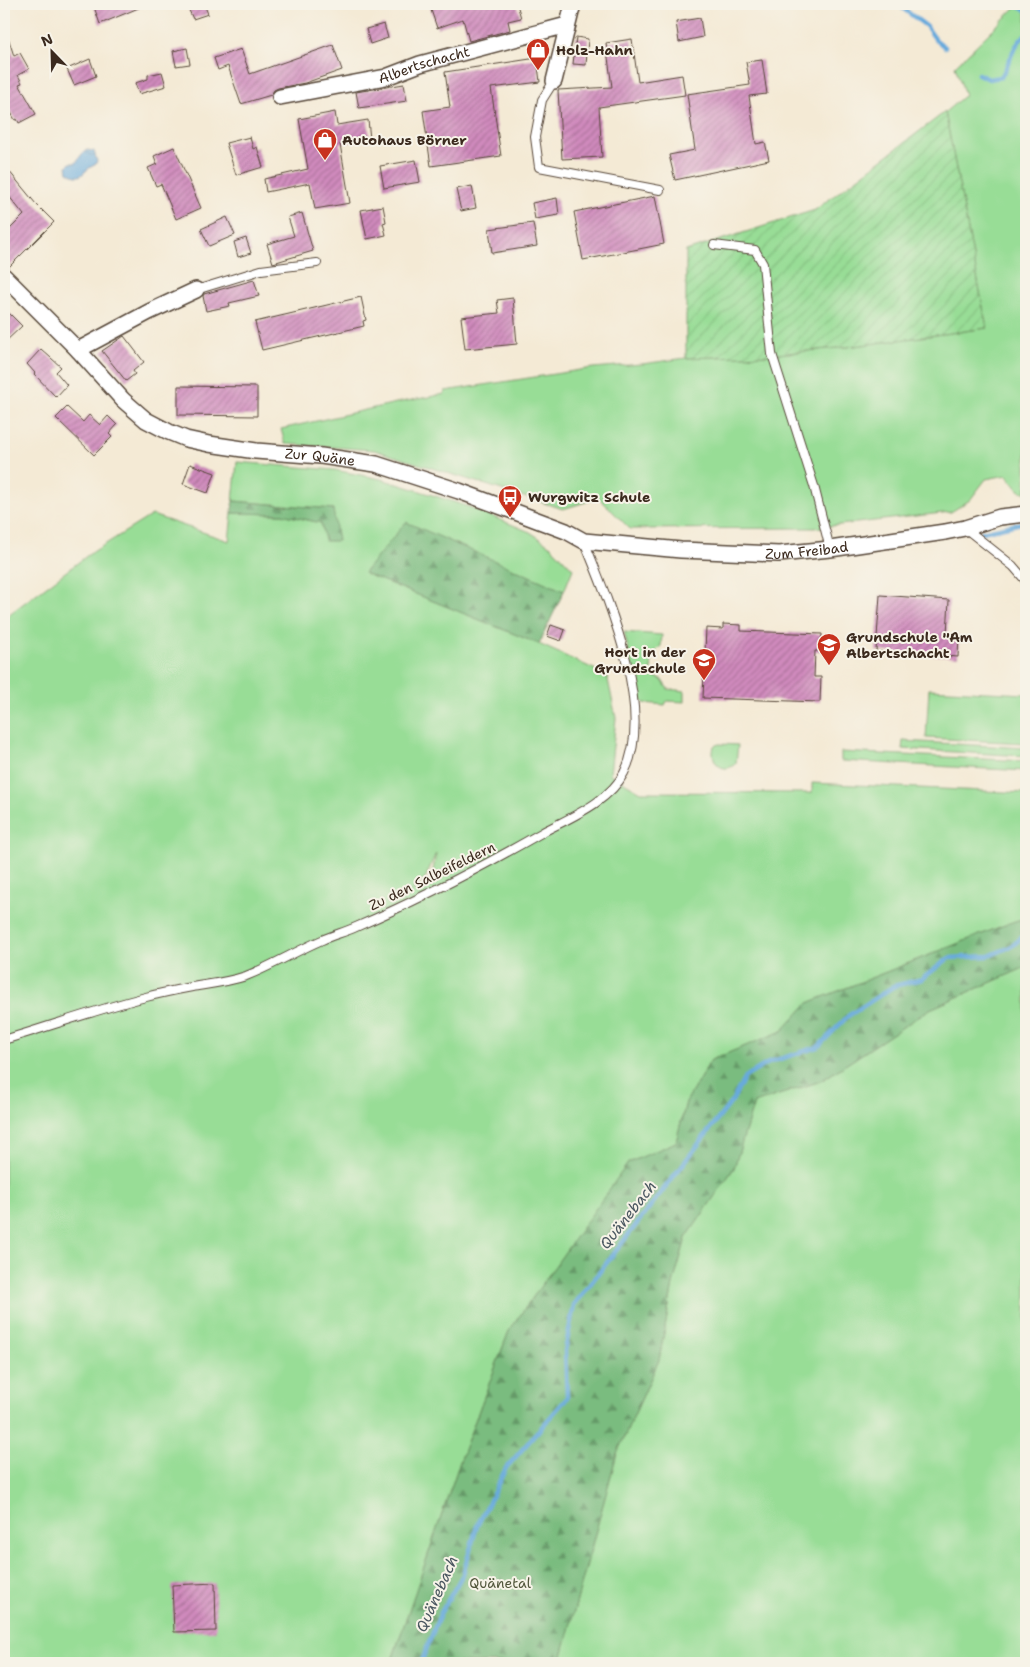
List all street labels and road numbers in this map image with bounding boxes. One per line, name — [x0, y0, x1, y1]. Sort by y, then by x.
street label: Albertschacht — [377, 42, 472, 87]
street label: Zur Quäne — [284, 444, 356, 470]
street label: Zum Freibad — [765, 537, 849, 563]
street label: Zu den Salbeifeldern — [366, 837, 499, 914]

